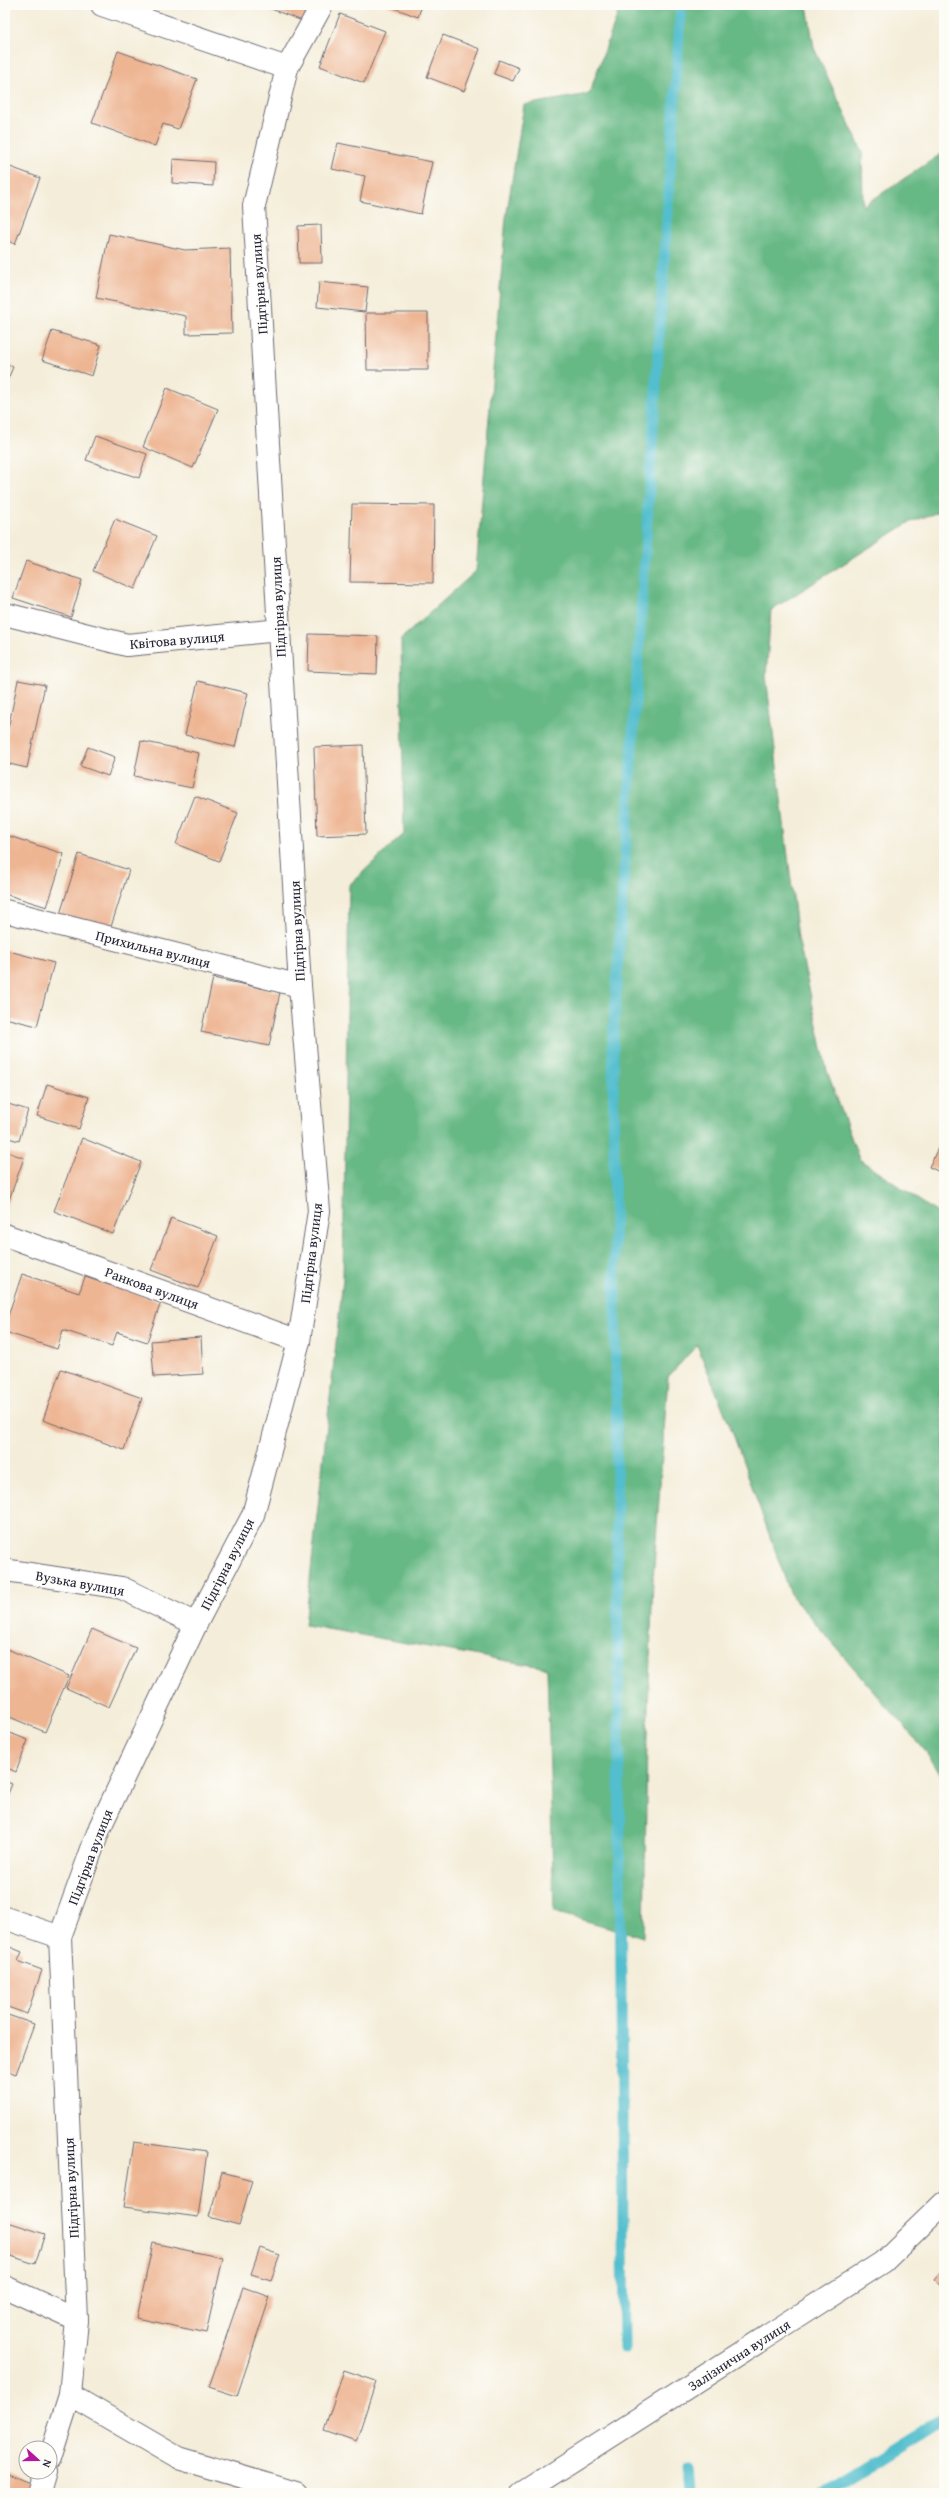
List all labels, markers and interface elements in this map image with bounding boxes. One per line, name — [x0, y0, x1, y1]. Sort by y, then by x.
street label: Підгірна вулиця — [246, 233, 272, 335]
street label: Підгірна вулиця — [265, 556, 291, 658]
street label: Квітова вулиця — [129, 626, 225, 654]
street label: Підгірна вулиця — [284, 880, 310, 982]
street label: Прихильна вулиця — [94, 925, 212, 973]
street label: Підгірна вулиця — [295, 1202, 327, 1304]
street label: Ранкова вулиця — [102, 1262, 202, 1314]
street label: Підгірна вулиця — [195, 1515, 259, 1613]
street label: Вузька вулиця — [34, 1565, 126, 1601]
street label: Підгірна вулиця — [63, 1806, 117, 1908]
street label: Підгірна вулиця — [58, 2137, 84, 2239]
street label: Залізнична вулиця — [684, 2314, 794, 2396]
north arrow — [18, 2440, 58, 2480]
text: N — [38, 2457, 56, 2470]

